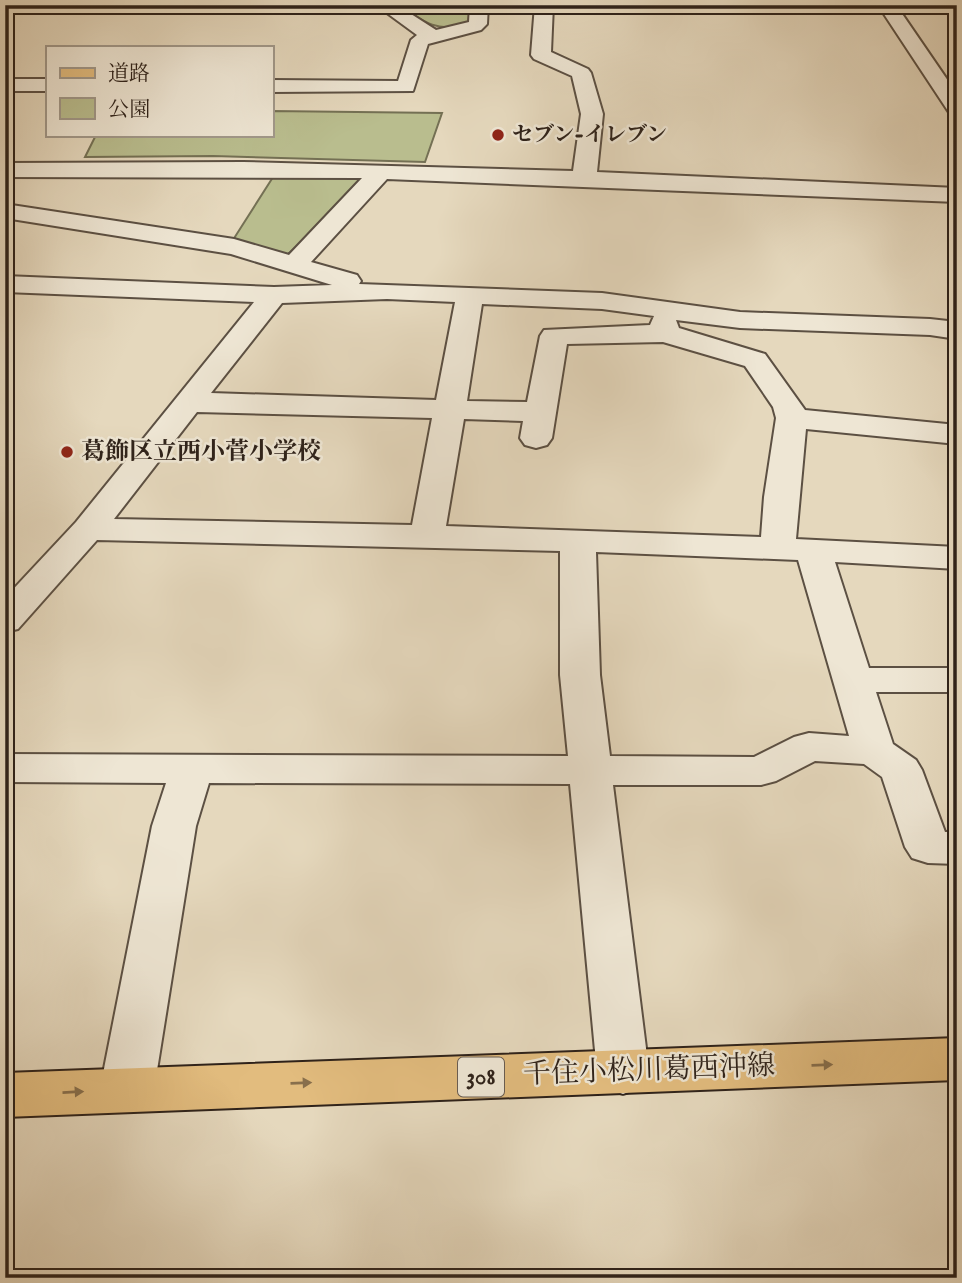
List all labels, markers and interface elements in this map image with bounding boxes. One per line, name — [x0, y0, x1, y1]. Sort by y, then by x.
legend — [46, 46, 273, 136]
text: 道路 — [108, 61, 150, 88]
text: 公園 — [108, 97, 150, 124]
place label: セブン-イレブン — [512, 122, 667, 149]
marker: セブン-イレブン — [490, 127, 506, 143]
place label: 葛飾区立西小菅小学校 — [81, 437, 321, 468]
marker: 葛飾区立西小菅小学校 — [59, 444, 75, 460]
street label: 千住小松川葛西沖線 — [522, 1049, 776, 1093]
road number: 308 — [458, 1058, 504, 1096]
one-way arrow — [811, 1059, 833, 1070]
one-way arrow — [290, 1077, 312, 1089]
one-way arrow — [63, 1086, 85, 1097]

